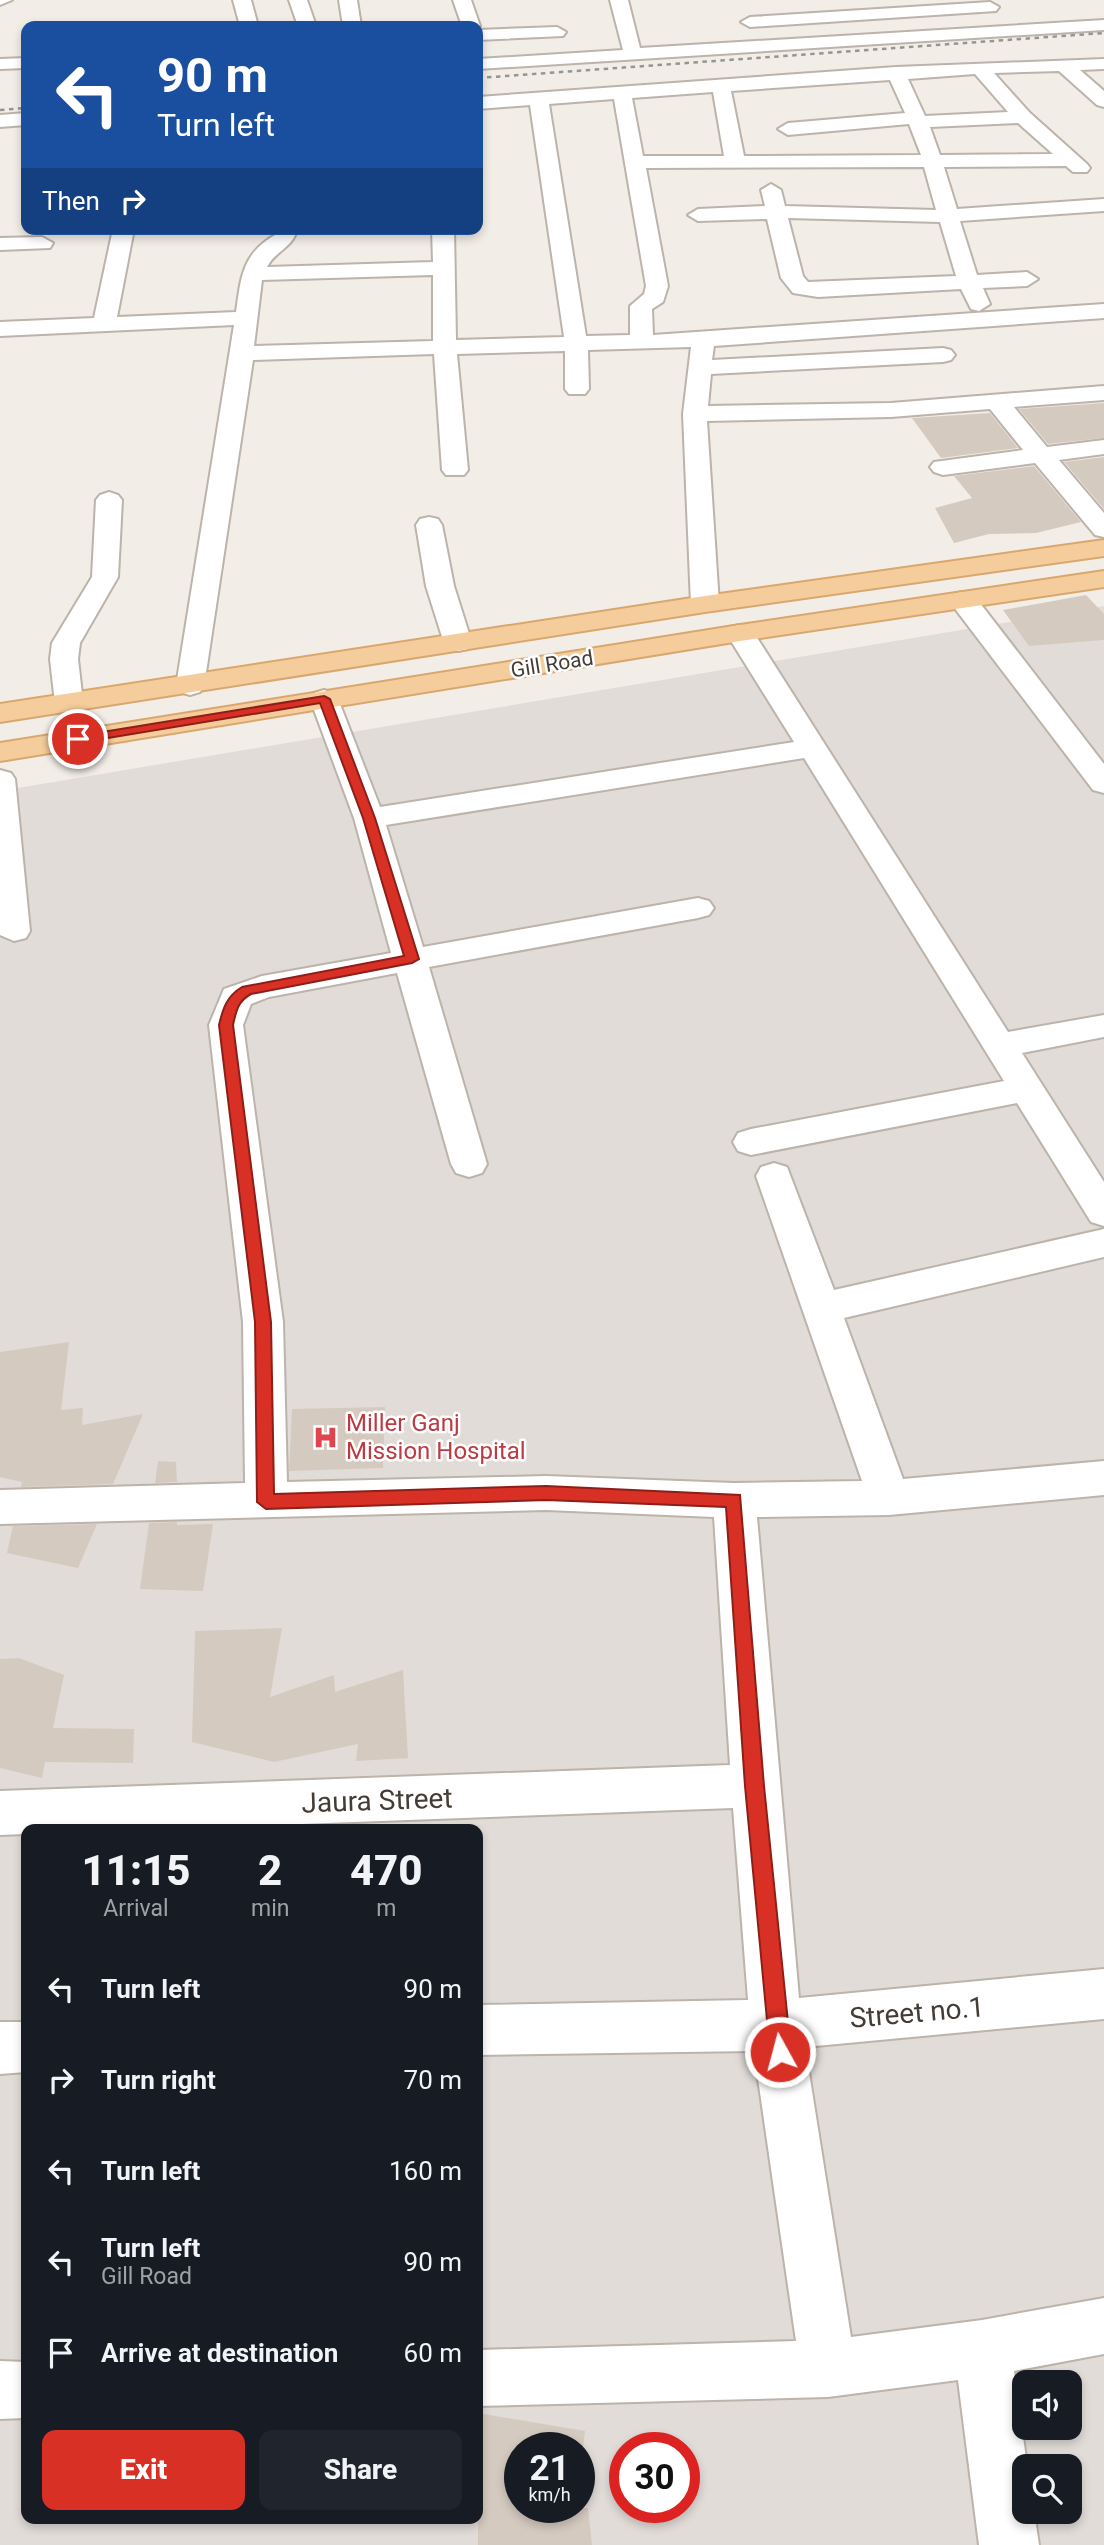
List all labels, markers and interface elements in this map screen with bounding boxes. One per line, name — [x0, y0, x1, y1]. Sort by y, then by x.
text: 90 m — [157, 47, 268, 104]
icon: left — [42, 49, 133, 140]
text: Turn left — [157, 106, 275, 144]
icon: right — [114, 182, 152, 220]
text: Then — [42, 186, 100, 216]
street label: Gill Road — [509, 646, 595, 682]
pin — [48, 709, 108, 769]
icon: arrive — [59, 720, 97, 758]
place label: Miller Ganj Mission Hospital — [346, 1409, 526, 1465]
hospital icon: Miller Ganj Mission Hospital — [312, 1423, 340, 1451]
street label: Jaura Street — [301, 1781, 453, 1820]
text: 11:15 — [81, 1846, 191, 1895]
text: 2 — [258, 1846, 282, 1895]
text: 470 — [350, 1846, 423, 1895]
text: Arrival — [103, 1895, 169, 1922]
text: min — [251, 1895, 289, 1922]
text: m — [376, 1895, 396, 1922]
icon: left — [42, 1970, 80, 2008]
text: Turn left — [101, 1974, 200, 2004]
text: 90 m — [404, 1974, 462, 2004]
street label: Street no.1 — [848, 1990, 986, 2035]
position arrow — [743, 2015, 817, 2089]
icon: right — [42, 2061, 80, 2099]
text: Turn right — [101, 2065, 216, 2095]
text: 70 m — [404, 2065, 462, 2095]
icon: left — [42, 2152, 80, 2190]
text: Turn left — [101, 2156, 200, 2186]
text: 160 m — [389, 2156, 462, 2186]
text: Turn left — [101, 2233, 200, 2263]
icon: left — [42, 2243, 80, 2281]
text: 90 m — [404, 2247, 462, 2277]
text: Gill Road — [101, 2263, 192, 2290]
icon: arrive — [42, 2334, 80, 2372]
text: Arrive at destination — [101, 2338, 338, 2368]
text: 60 m — [404, 2338, 462, 2368]
map controls — [1012, 2370, 1082, 2524]
button: sound — [1012, 2370, 1082, 2440]
button: Exit — [42, 2430, 245, 2510]
button: Share — [259, 2430, 462, 2510]
speed limit sign: 30 — [609, 2432, 700, 2523]
text: 21 — [529, 2448, 570, 2489]
button: search — [1012, 2454, 1082, 2524]
text: km/h — [528, 2484, 571, 2505]

